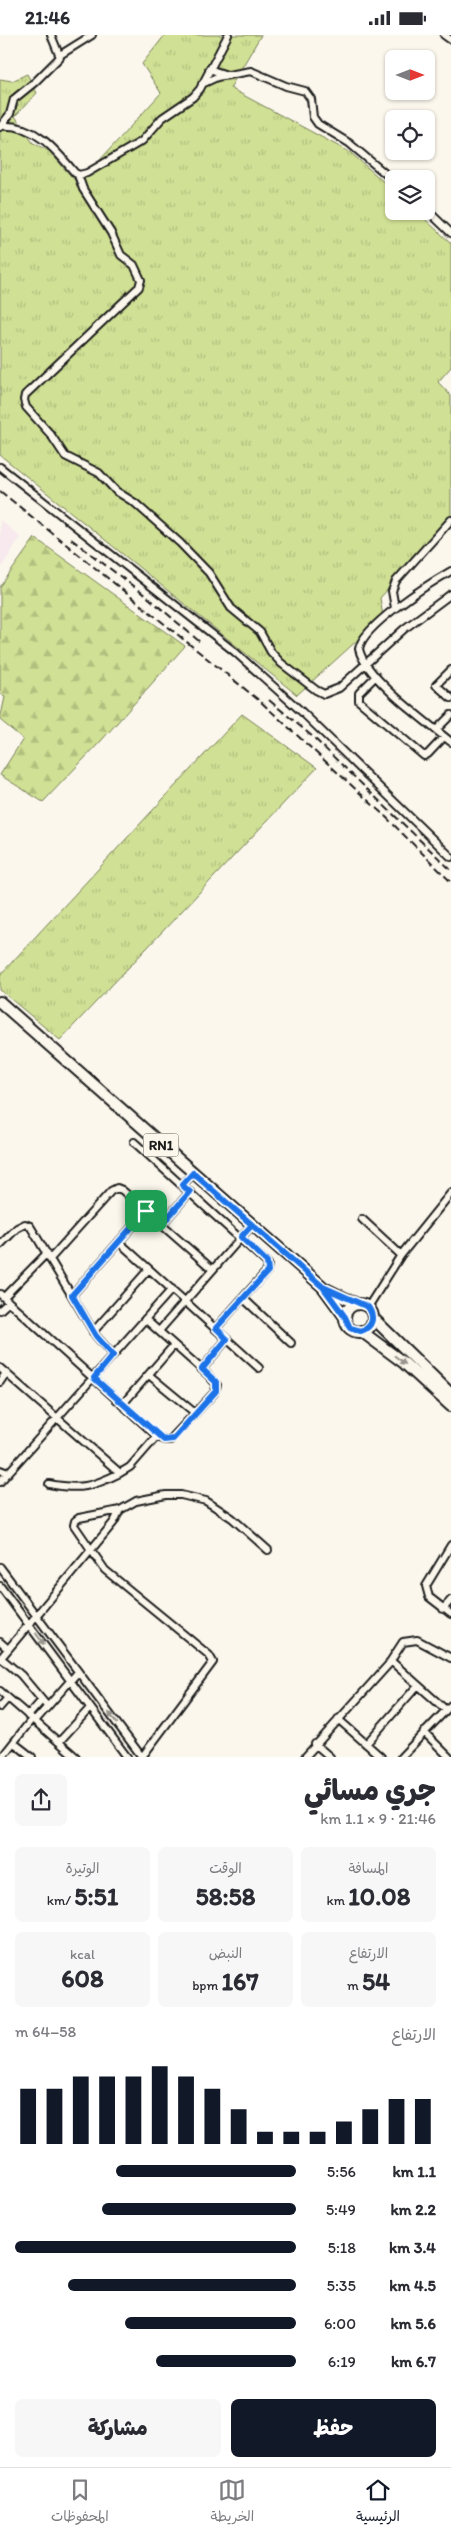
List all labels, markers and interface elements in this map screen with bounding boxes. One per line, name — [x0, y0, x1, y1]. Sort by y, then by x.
text: 21:46 — [25, 6, 70, 29]
north arrow — [385, 50, 435, 100]
map controls — [385, 50, 435, 220]
button: locate — [385, 110, 435, 160]
button: layers — [385, 170, 435, 220]
road number: RN1 — [144, 1133, 178, 1157]
pin — [125, 1190, 167, 1232]
icon: arrive — [132, 1197, 160, 1225]
one-way arrow — [393, 1355, 406, 1366]
one-way arrow — [35, 1632, 45, 1646]
one-way arrow — [108, 1711, 118, 1725]
text: جري مسائي — [304, 1773, 436, 1807]
button: share — [15, 1774, 67, 1826]
text: 21:46 · 9 × 1.1 km — [320, 1809, 436, 1828]
text: الوتيرة — [66, 1860, 99, 1877]
text: الوقت — [209, 1860, 242, 1877]
text: المسافة — [349, 1860, 388, 1877]
text: 5:51 — [74, 1881, 118, 1911]
text: 58:58 — [196, 1881, 255, 1911]
text: 10.08 — [348, 1881, 410, 1911]
text: /km — [47, 1892, 74, 1909]
text: km — [327, 1892, 348, 1909]
text: النبض — [209, 1945, 242, 1962]
text: الارتفاع — [349, 1945, 388, 1962]
text: kcal — [70, 1946, 95, 1963]
text: 608 — [61, 1963, 104, 1993]
text: 167 — [221, 1966, 259, 1996]
text: 54 — [362, 1966, 390, 1996]
text: bpm — [192, 1977, 221, 1994]
text: m — [347, 1977, 362, 1994]
text: 58–64 m — [15, 2022, 76, 2041]
text: الارتفاع — [391, 2025, 436, 2044]
text: 5:56 — [327, 2162, 356, 2181]
text: 1.1 km — [392, 2162, 436, 2181]
text: 5:49 — [326, 2200, 356, 2219]
text: 2.2 km — [390, 2200, 436, 2219]
text: 5:18 — [327, 2238, 356, 2257]
text: 3.4 km — [389, 2238, 436, 2257]
text: 5:35 — [327, 2276, 356, 2295]
text: 4.5 km — [389, 2276, 436, 2295]
text: 6:00 — [324, 2314, 356, 2333]
text: 5.6 km — [390, 2314, 436, 2333]
text: 6:19 — [328, 2352, 356, 2371]
text: 6.7 km — [391, 2352, 436, 2371]
button: مشاركة — [15, 2399, 221, 2457]
button: حفظ — [231, 2399, 436, 2457]
tab: المحفوظات — [51, 2476, 109, 2529]
tab: الخريطة — [211, 2476, 254, 2529]
tab: الرئيسية — [356, 2476, 400, 2529]

